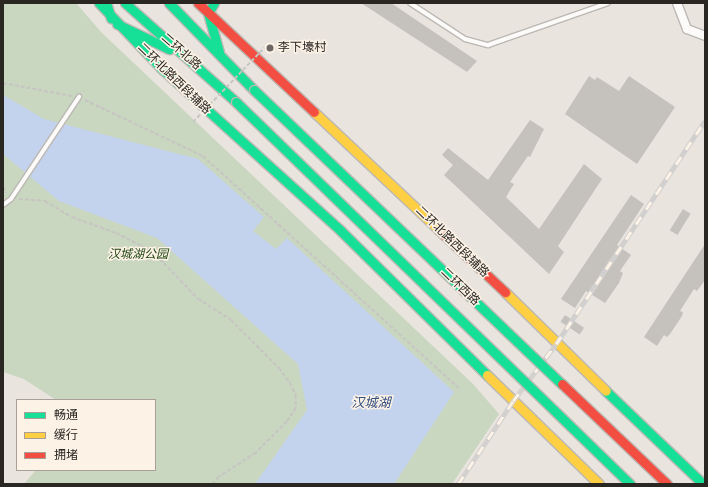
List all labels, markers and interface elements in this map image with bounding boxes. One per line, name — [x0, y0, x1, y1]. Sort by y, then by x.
street label: 二环北路 — [158, 31, 204, 73]
street label: 二环北路西段辅路 — [134, 40, 214, 118]
place label: 李下壕村 — [278, 41, 326, 55]
marker: 李下壕村 — [265, 43, 275, 53]
street label: 二环北路西段辅路 — [412, 203, 492, 281]
park label: 汉城湖公园 — [108, 248, 168, 262]
street label: 二环西路 — [438, 265, 482, 309]
water label: 汉城湖 — [352, 395, 390, 411]
legend — [16, 399, 156, 471]
text: 畅通 — [54, 406, 78, 425]
text: 缓行 — [54, 426, 78, 445]
text: 拥堵 — [54, 446, 78, 465]

